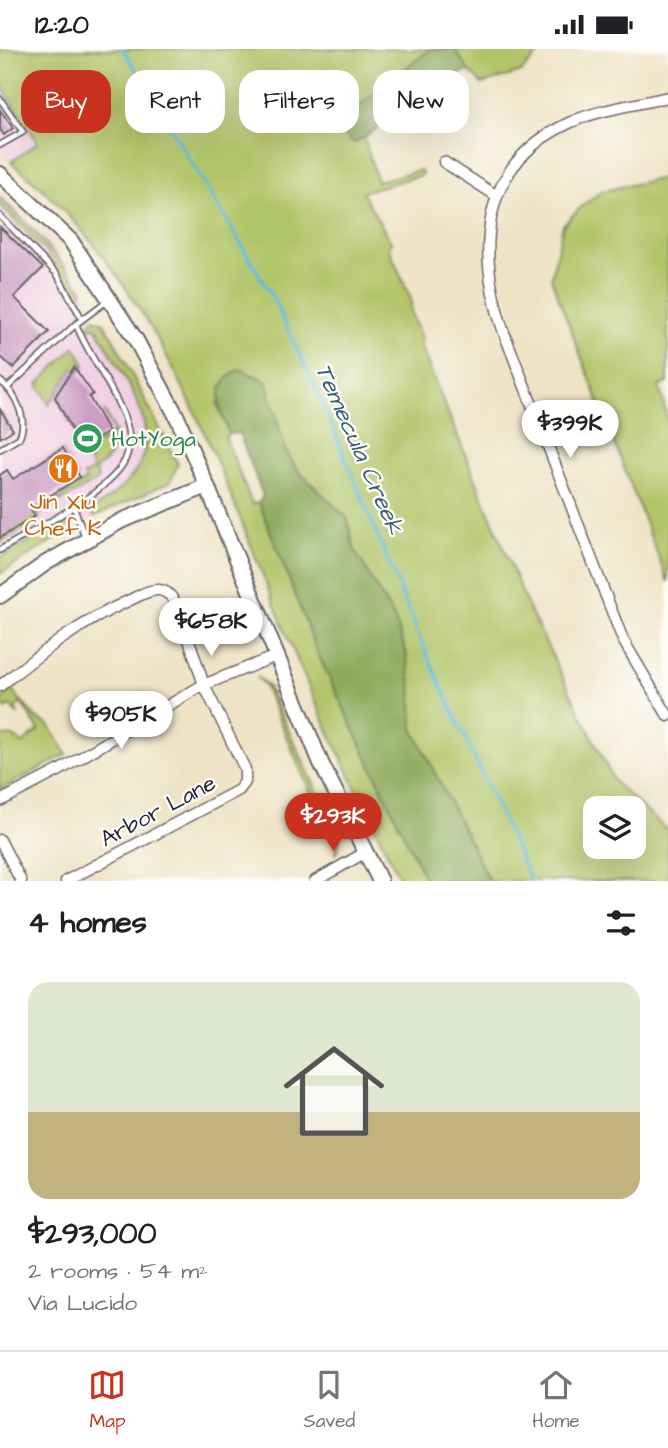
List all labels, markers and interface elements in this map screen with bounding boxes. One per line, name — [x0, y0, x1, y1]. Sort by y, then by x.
text: 12:20 — [35, 7, 89, 43]
chip: Buy — [21, 70, 111, 133]
chip: Rent — [125, 70, 225, 133]
chip: Filters — [239, 70, 359, 133]
chip: New — [373, 70, 469, 133]
water label: Temecula Creek — [306, 358, 412, 541]
pin: $399K — [521, 401, 619, 460]
text: $399K — [538, 407, 602, 439]
sports icon: HotYoga — [71, 422, 105, 456]
place label: HotYoga — [111, 423, 196, 456]
restaurant icon: Jin Xiu Chef K — [46, 451, 80, 485]
place label: Jin Xiu Chef K — [25, 486, 102, 544]
pin: $658K — [162, 599, 260, 658]
text: $658K — [175, 605, 247, 637]
pin: $905K — [72, 691, 170, 751]
text: $905K — [86, 698, 156, 730]
street label: Arbor Lane — [95, 767, 221, 855]
pin: $293K — [284, 793, 382, 853]
map controls — [583, 796, 646, 859]
button: layers — [583, 796, 646, 859]
text: $293K — [301, 800, 365, 832]
text: 4 homes — [28, 902, 147, 944]
icon: filters — [602, 904, 640, 942]
icon: home — [271, 1028, 397, 1154]
text: $293,000 — [28, 1213, 156, 1255]
text: 2 rooms · 54 m² — [28, 1255, 208, 1287]
text: Via Lucido — [28, 1287, 137, 1319]
tab: Map — [88, 1366, 126, 1435]
tab: Saved — [303, 1366, 355, 1435]
tab: Home — [532, 1366, 579, 1435]

